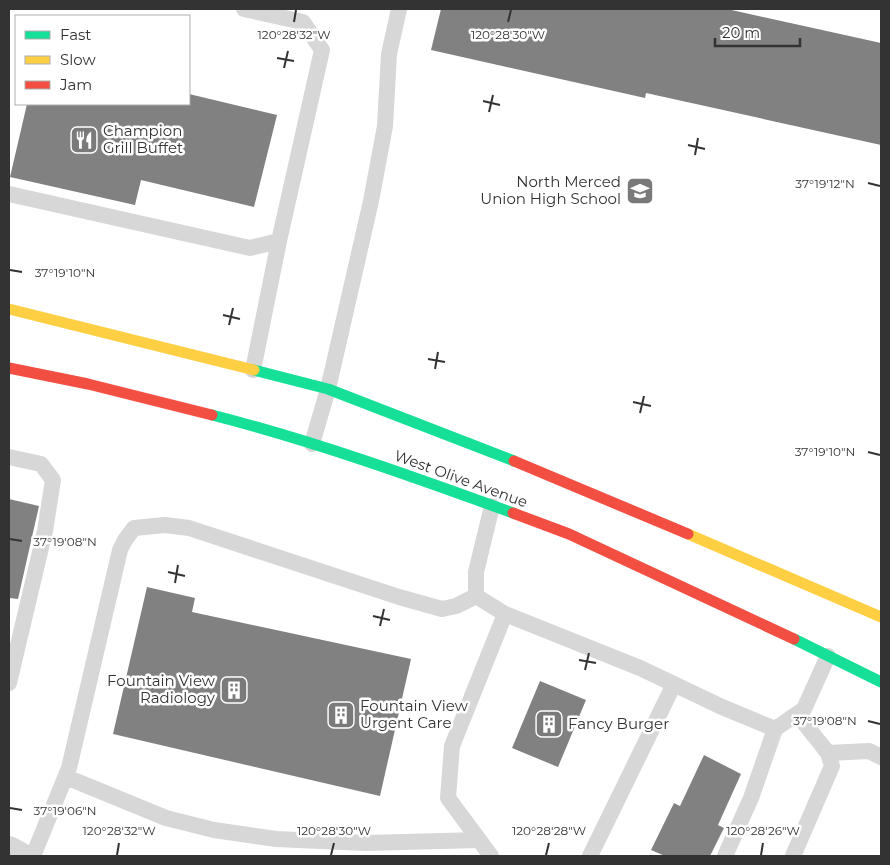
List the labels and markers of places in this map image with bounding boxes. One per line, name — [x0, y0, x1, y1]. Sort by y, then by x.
place label: Champion Grill Buffet — [103, 121, 183, 157]
restaurant icon: Champion Grill Buffet — [69, 125, 99, 155]
place label: North Merced Union High School — [480, 172, 621, 208]
school or university icon: North Merced Union High School — [625, 176, 655, 206]
place label: Fountain View Radiology — [107, 671, 216, 707]
building icon: Fountain View Radiology — [219, 675, 249, 705]
place label: Fountain View Urgent Care — [360, 696, 469, 732]
building icon: Fountain View Urgent Care — [326, 700, 356, 730]
building icon: Fancy Burger — [534, 709, 564, 739]
place label: Fancy Burger — [568, 714, 669, 733]

